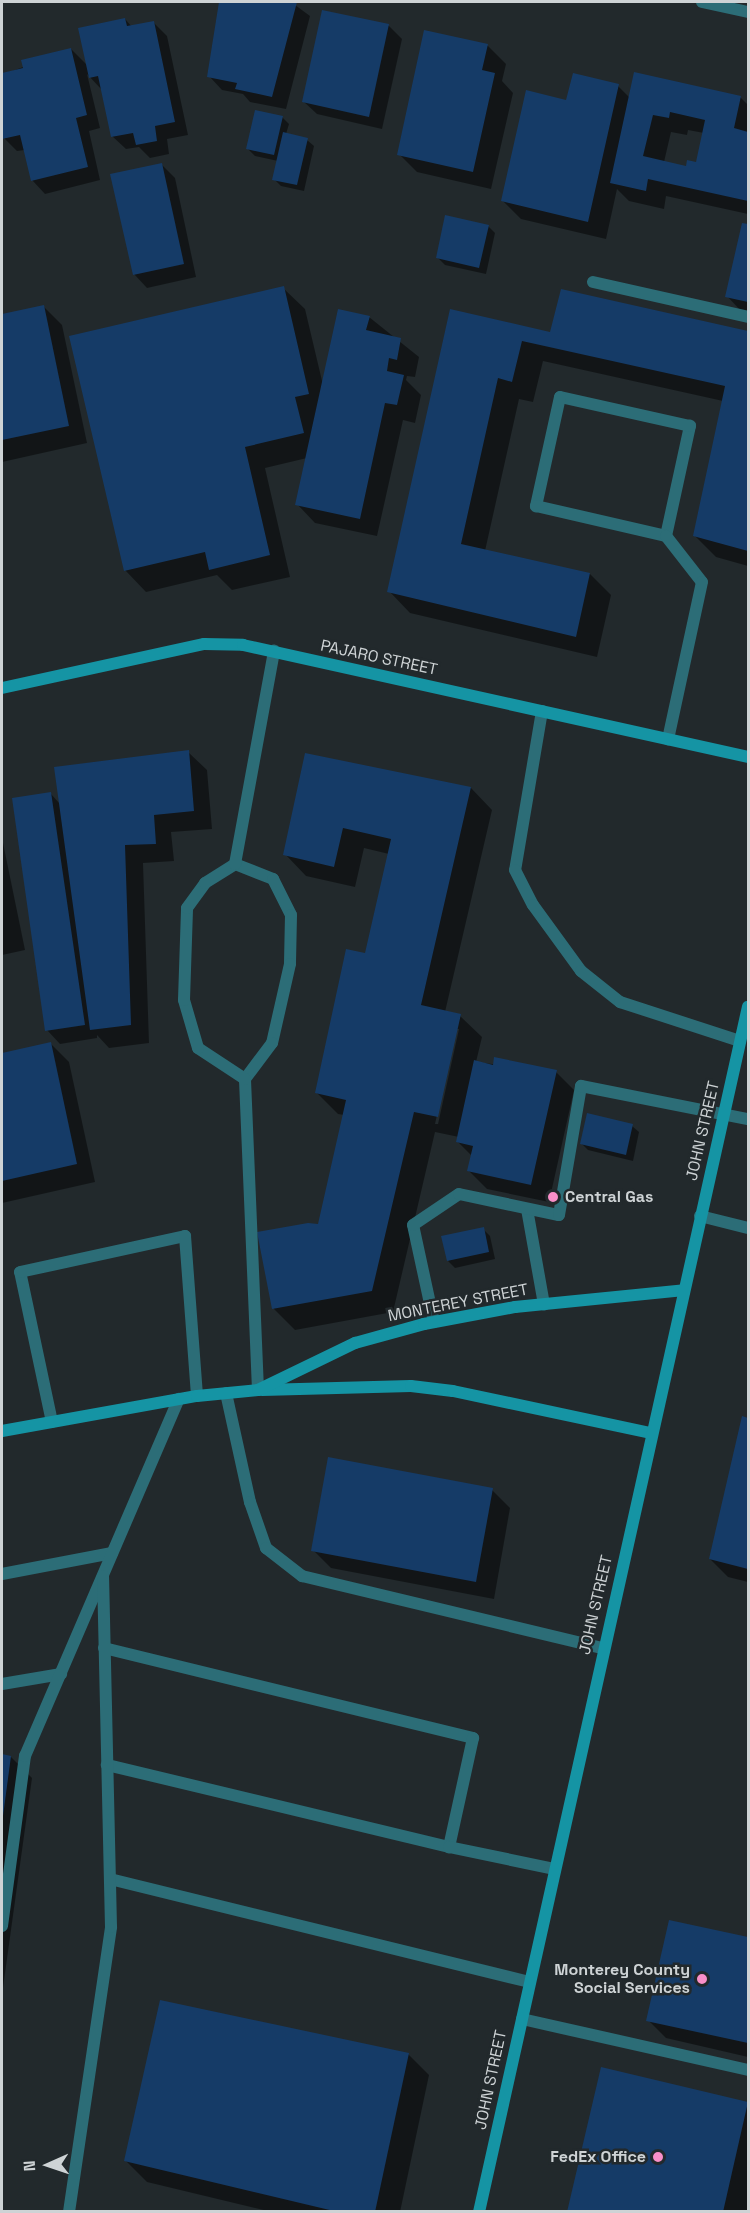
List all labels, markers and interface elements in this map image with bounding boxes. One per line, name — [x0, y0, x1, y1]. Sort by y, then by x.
street label: PAJARO STREET — [319, 636, 439, 680]
street label: JOHN STREET — [682, 1079, 724, 1183]
place label: Central Gas — [565, 1187, 653, 1207]
marker: Central Gas — [546, 1190, 560, 1204]
street label: MONTEREY STREET — [386, 1280, 530, 1326]
street label: JOHN STREET — [575, 1553, 617, 1657]
place label: Monterey County Social Services — [554, 1960, 690, 1998]
marker: Monterey County Social Services — [695, 1972, 709, 1986]
street label: JOHN STREET — [471, 2028, 511, 2132]
north arrow — [18, 2135, 78, 2195]
place label: FedEx Office — [550, 2147, 646, 2167]
marker: FedEx Office — [651, 2150, 665, 2164]
text: N — [19, 2160, 40, 2172]

